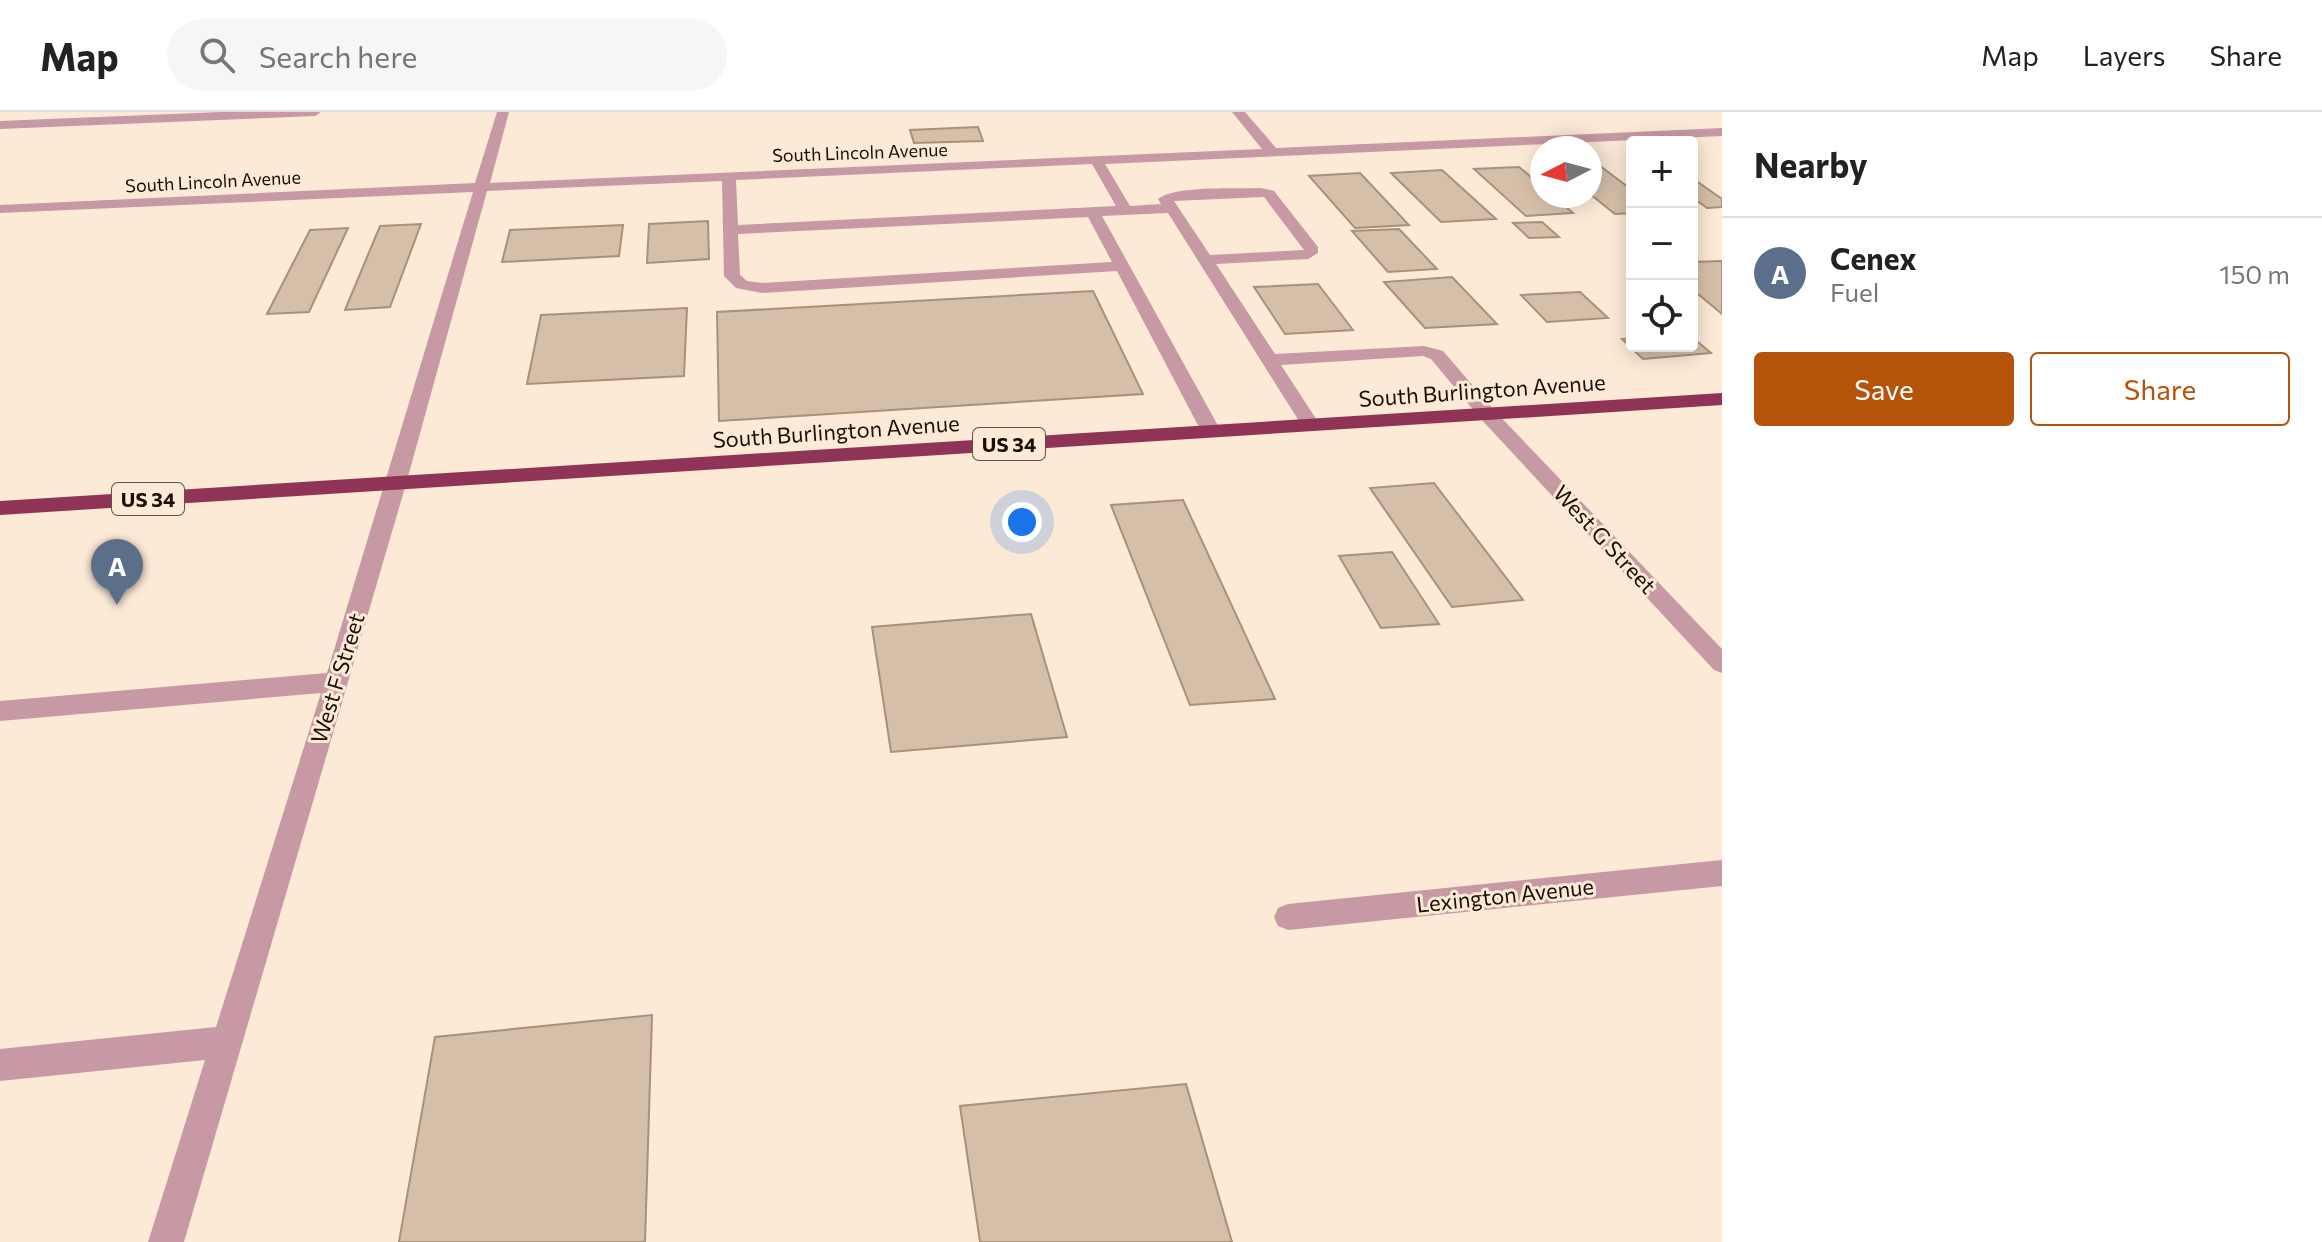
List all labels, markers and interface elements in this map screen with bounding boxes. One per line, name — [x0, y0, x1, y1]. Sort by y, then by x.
search box — [167, 19, 727, 91]
text: Map — [40, 32, 119, 79]
icon: search — [195, 33, 239, 77]
text: Search here — [259, 37, 417, 74]
text: Map — [1981, 38, 2039, 72]
text: Layers — [2083, 38, 2165, 72]
text: Share — [2209, 38, 2282, 72]
north arrow — [1530, 136, 1602, 208]
map controls — [1626, 136, 1698, 352]
button: + — [1626, 136, 1698, 208]
street label: South Lincoln Avenue — [772, 138, 948, 166]
text: Nearby — [1754, 143, 1868, 185]
street label: South Lincoln Avenue — [125, 165, 301, 197]
button: − — [1626, 208, 1698, 280]
text: Cenex — [1830, 239, 1916, 276]
text: A — [1771, 258, 1789, 289]
text: 150 m — [2219, 258, 2290, 289]
text: Fuel — [1830, 276, 1879, 307]
button: locate — [1626, 280, 1698, 352]
button: Save — [1754, 352, 2014, 426]
button: Share — [2030, 352, 2290, 426]
street label: South Burlington Avenue — [1358, 368, 1606, 412]
street label: South Burlington Avenue — [712, 409, 960, 453]
road number: US 34 — [973, 428, 1045, 460]
street label: West G Street — [1548, 479, 1662, 599]
road number: US 34 — [112, 483, 184, 515]
your location — [1002, 502, 1042, 542]
pin: A — [91, 539, 143, 605]
street label: West F Street — [304, 610, 370, 746]
street label: Lexington Avenue — [1415, 872, 1595, 918]

